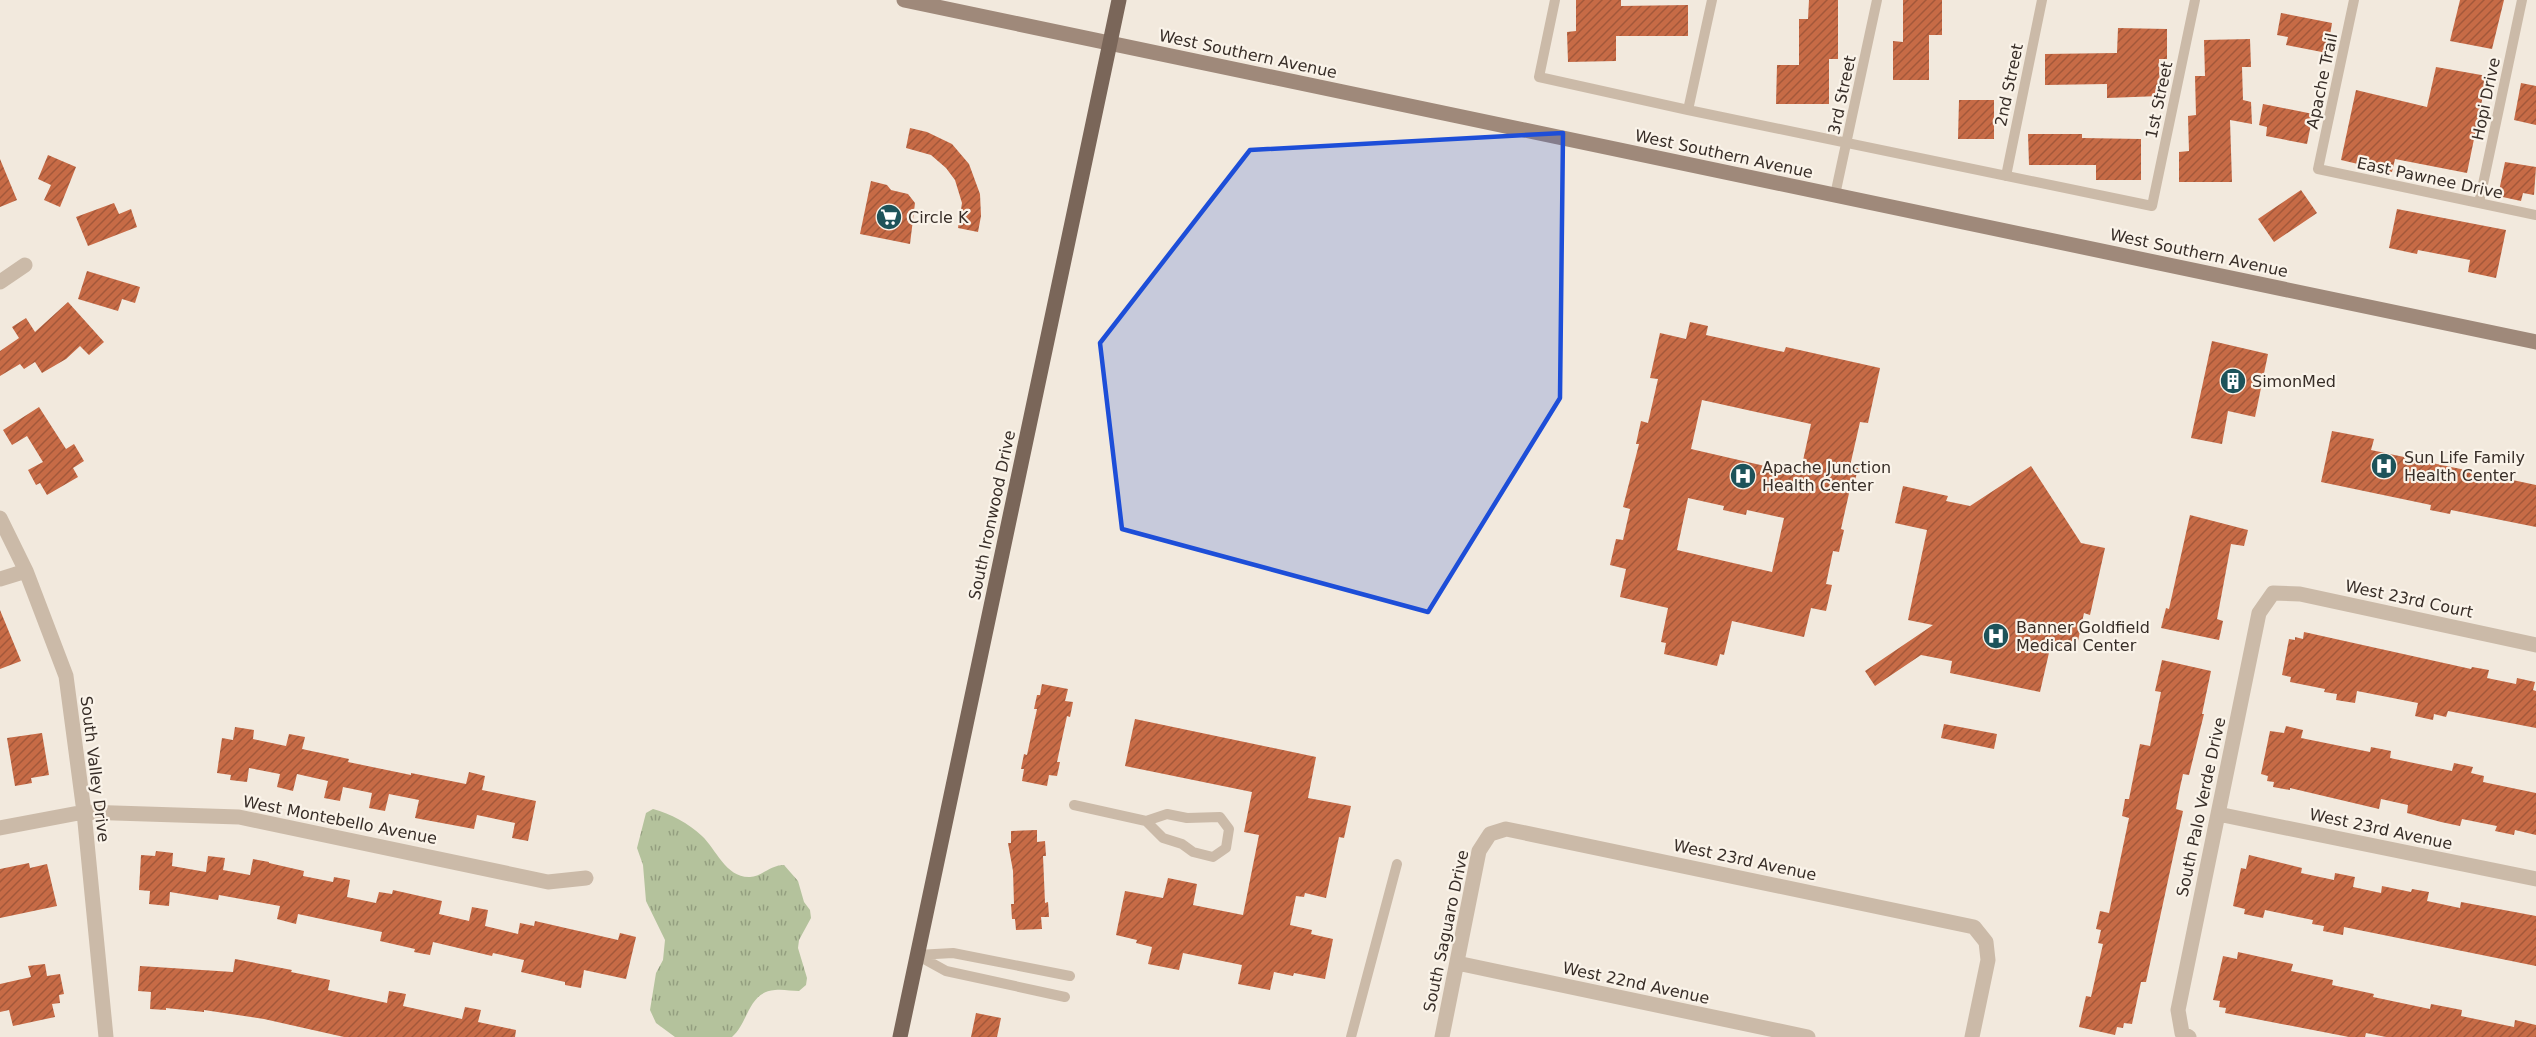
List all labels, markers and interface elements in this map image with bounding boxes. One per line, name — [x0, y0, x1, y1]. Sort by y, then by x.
street label: West Southern Avenue — [1157, 26, 1339, 82]
street label: Apache Trail — [2303, 31, 2341, 131]
street label: 2nd Street — [1991, 42, 2027, 128]
street label: 3rd Street — [1824, 54, 1860, 136]
street label: Hopi Drive — [2468, 56, 2504, 142]
street label: 1st Street — [2142, 60, 2176, 140]
street label: West Southern Avenue — [1633, 126, 1815, 182]
street label: East Pawnee Drive — [2355, 153, 2505, 203]
supermarket icon: Circle K — [874, 202, 904, 232]
place label: Circle K — [908, 208, 969, 227]
street label: West Southern Avenue — [2108, 225, 2290, 281]
building icon: SimonMed — [2218, 366, 2248, 396]
place label: SimonMed — [2252, 372, 2336, 391]
street label: South Ironwood Drive — [965, 428, 1019, 602]
place label: Sun Life Family Health Center — [2404, 448, 2525, 485]
hospital icon: Sun Life Family Health Center — [2369, 451, 2399, 481]
place label: Apache Junction Health Center — [1762, 458, 1891, 495]
hospital icon: Apache Junction Health Center — [1728, 461, 1758, 491]
street label: West 23rd Court — [2343, 576, 2475, 622]
place label: Banner Goldfield Medical Center — [2016, 618, 2150, 655]
hospital icon: Banner Goldfield Medical Center — [1981, 621, 2011, 651]
street label: South Valley Drive — [77, 695, 113, 843]
street label: South Palo Verde Drive — [2173, 715, 2229, 899]
street label: West Montebello Avenue — [241, 792, 439, 848]
street label: West 23rd Avenue — [2308, 805, 2454, 853]
street label: West 23rd Avenue — [1672, 836, 1818, 884]
street label: South Saguaro Drive — [1420, 848, 1472, 1014]
street label: West 22nd Avenue — [1561, 958, 1711, 1008]

